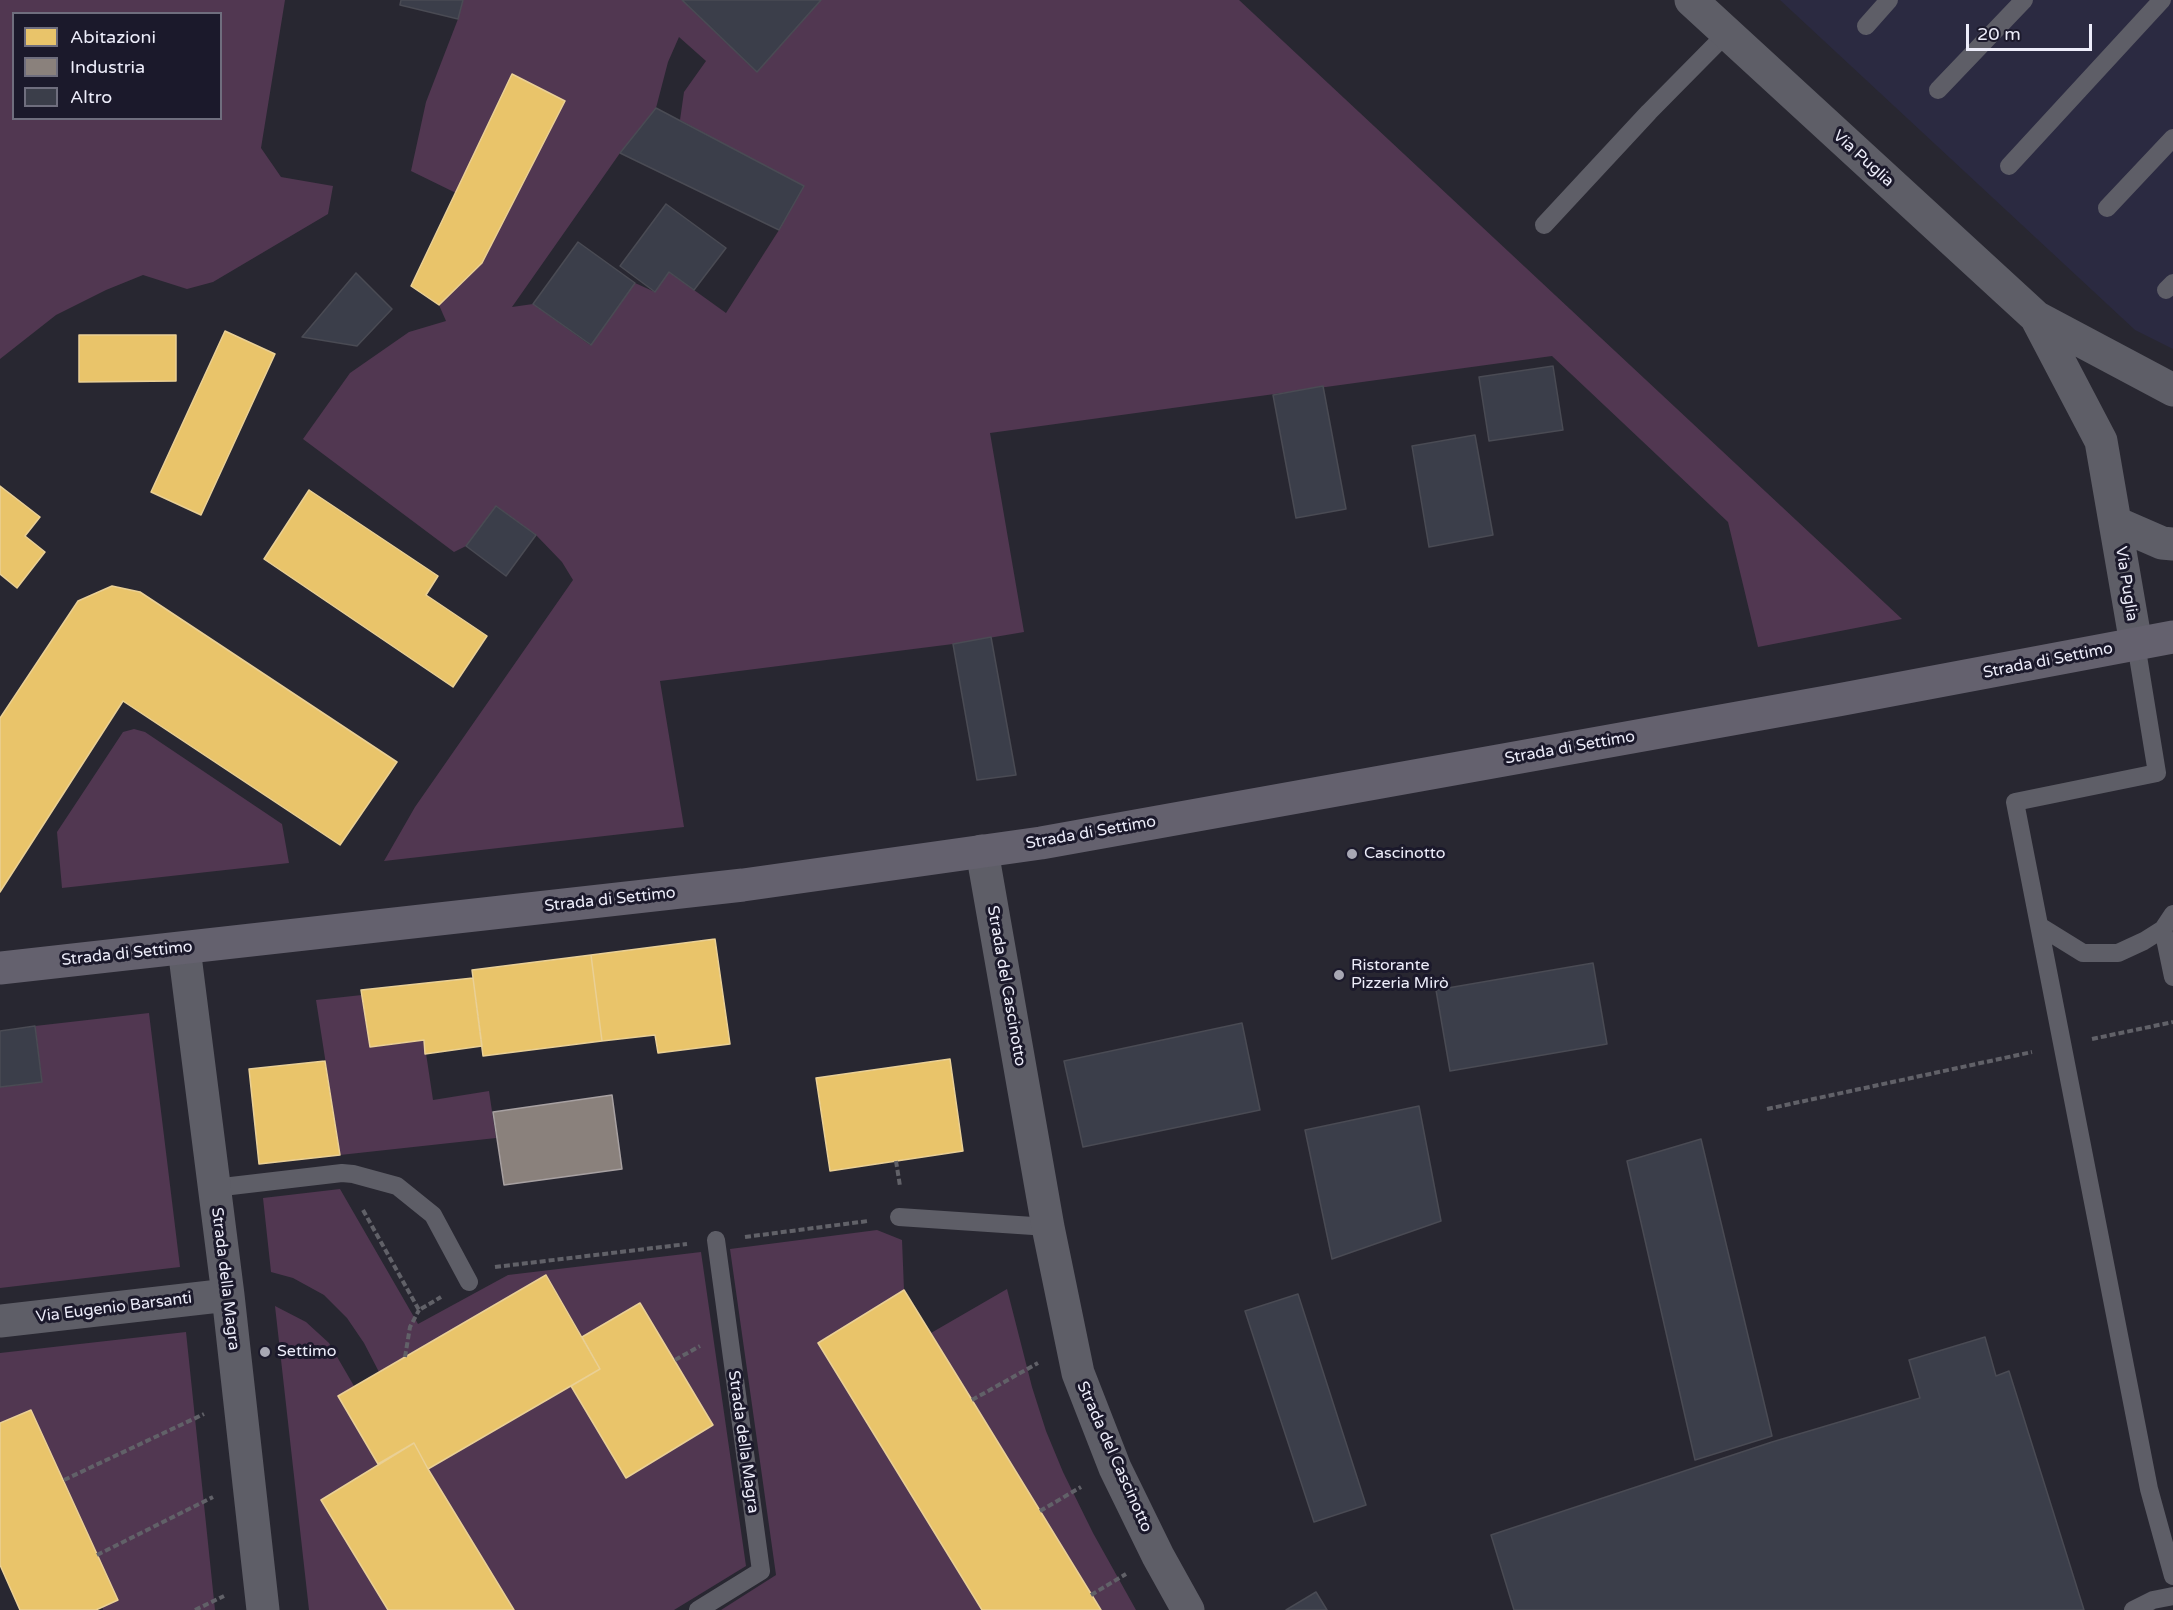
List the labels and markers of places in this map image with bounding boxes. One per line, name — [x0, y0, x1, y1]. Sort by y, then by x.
place label: Cascinotto — [1364, 844, 1446, 864]
marker: Cascinotto — [1345, 847, 1359, 861]
place label: Ristorante Pizzeria Mirò — [1351, 956, 1449, 994]
marker: Ristorante Pizzeria Mirò — [1332, 968, 1346, 982]
place label: Settimo — [277, 1342, 337, 1362]
marker: Settimo — [258, 1345, 272, 1359]

